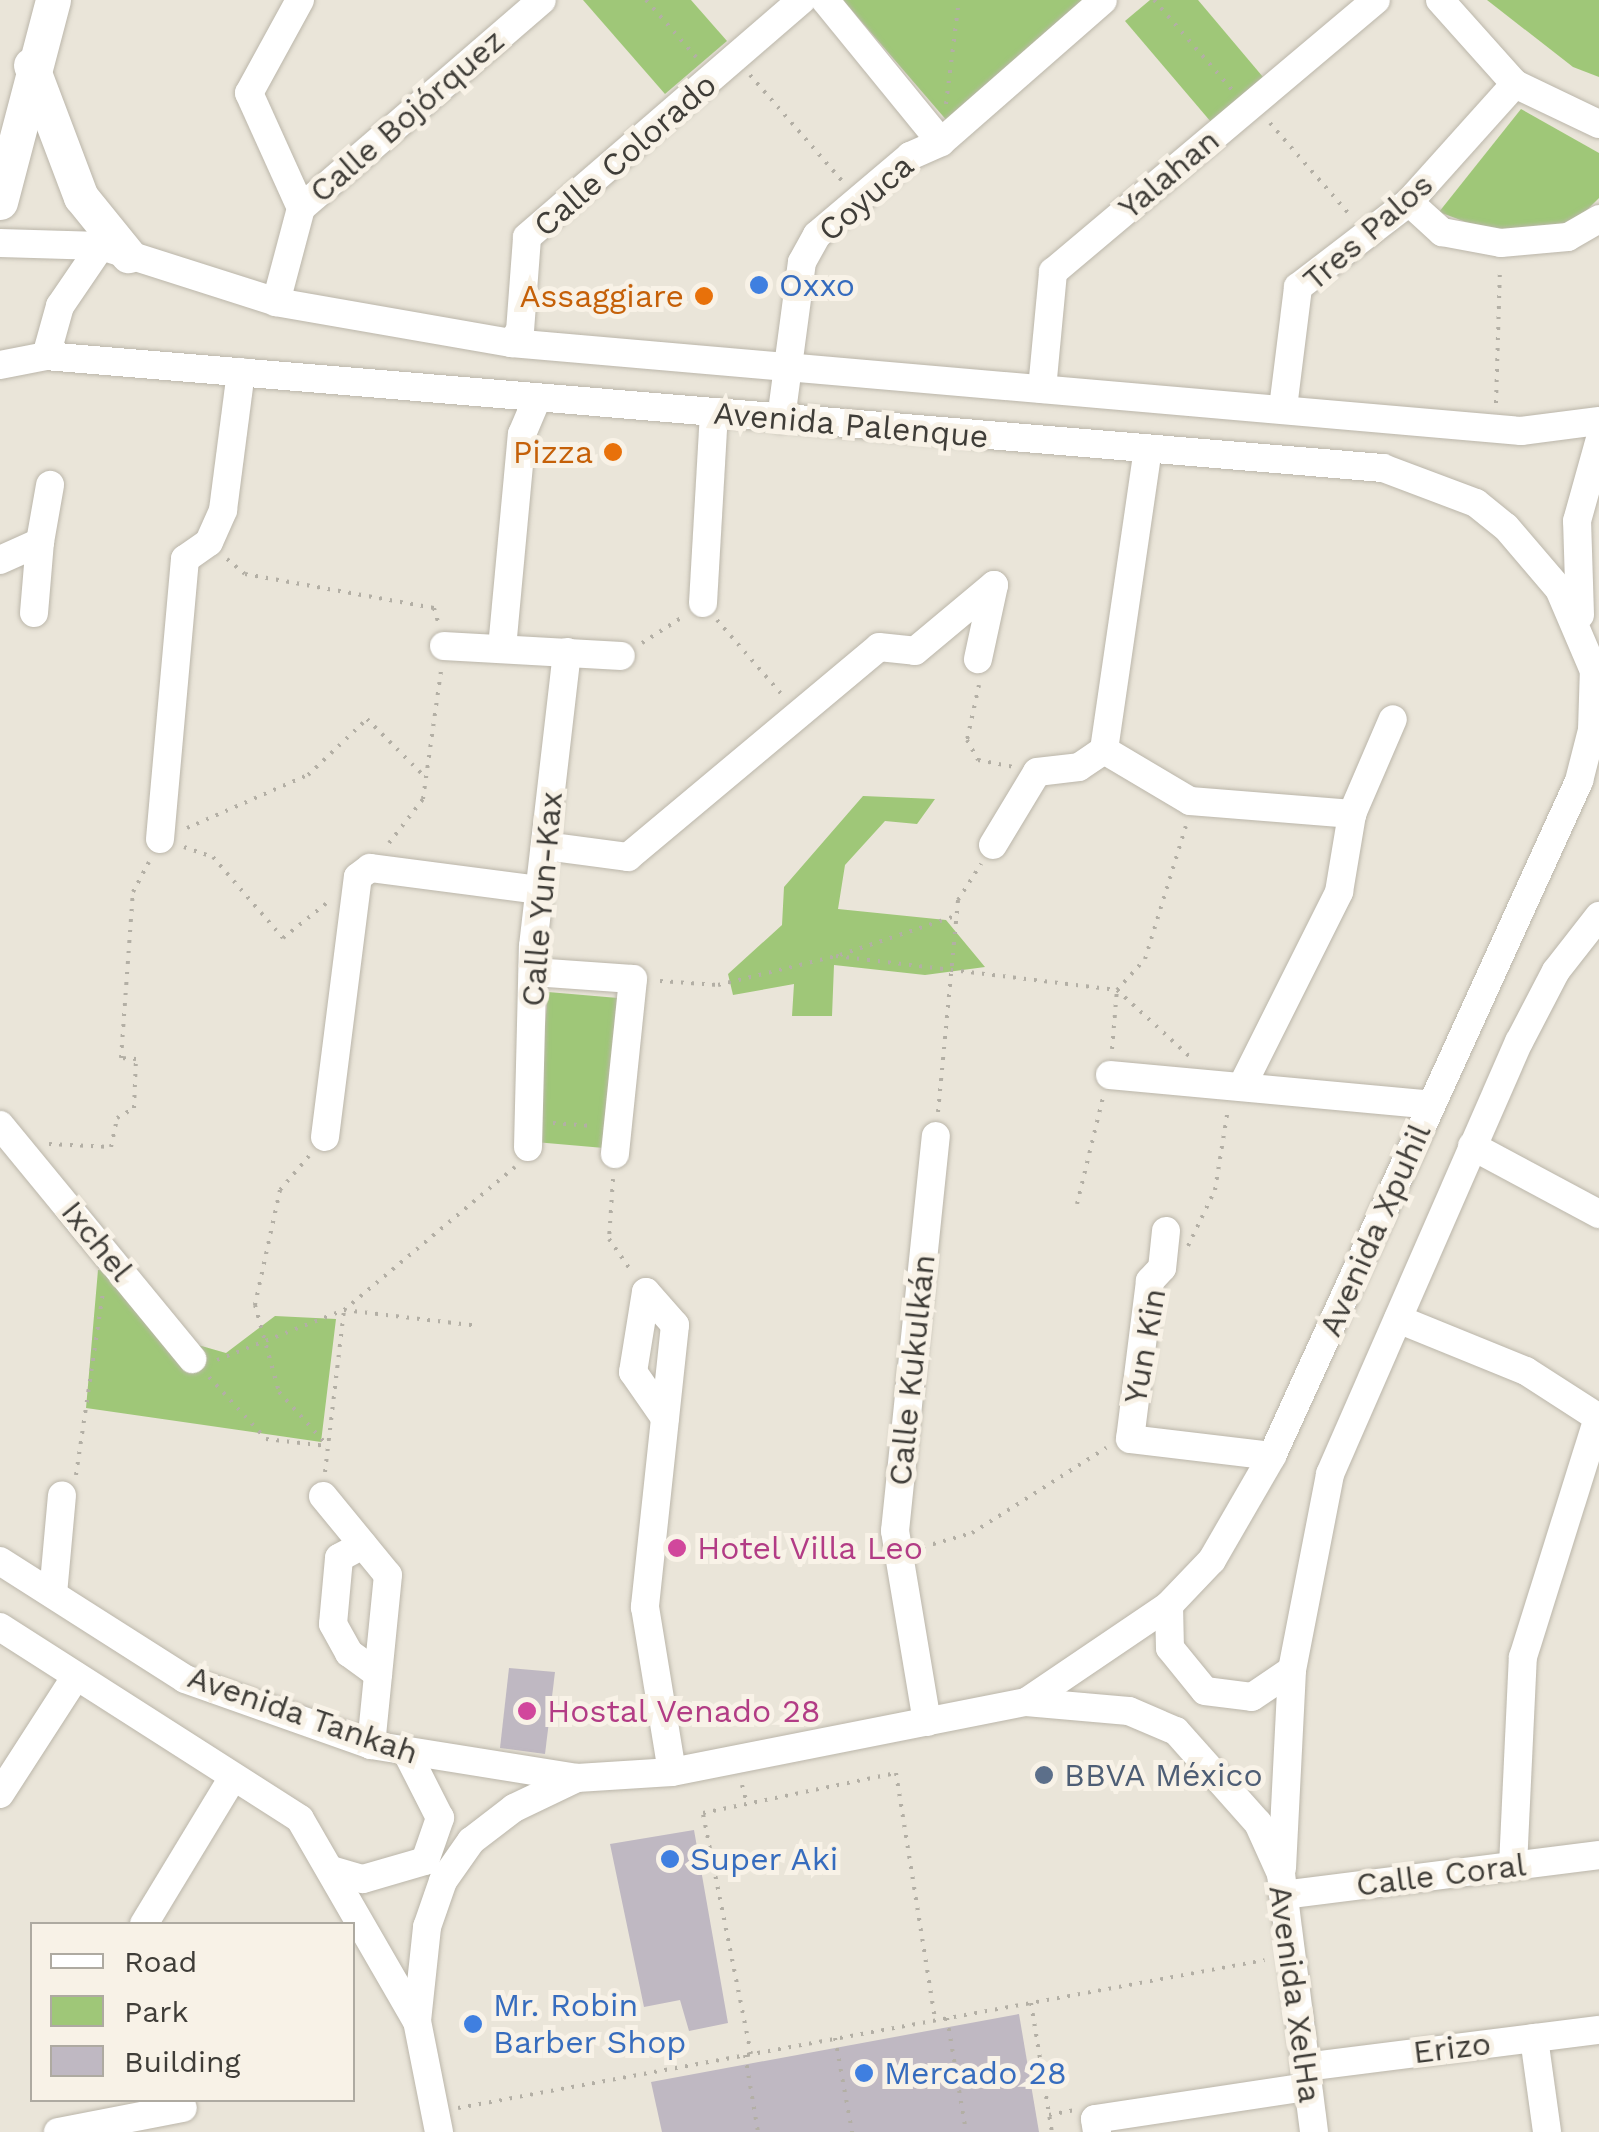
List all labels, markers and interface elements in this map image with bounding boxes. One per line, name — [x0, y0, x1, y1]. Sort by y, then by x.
street label: Calle Bojórquez — [302, 21, 512, 211]
street label: Calle Colorado — [526, 65, 724, 245]
street label: Yalahan — [1111, 121, 1227, 227]
street label: Coyuca — [811, 146, 921, 250]
street label: Tres Palos — [1295, 165, 1441, 299]
place label: Oxxo — [779, 266, 855, 304]
marker: Oxxo — [748, 274, 770, 296]
place label: Assaggiare — [520, 277, 684, 315]
marker: Assaggiare — [693, 285, 715, 307]
street label: Avenida Palenque — [712, 394, 990, 456]
place label: Pizza — [513, 433, 593, 471]
marker: Pizza — [602, 441, 624, 463]
street label: Calle Yun-Kax — [513, 789, 571, 1009]
street label: Avenida Xpuhil — [1311, 1117, 1439, 1343]
street label: Ixchel — [53, 1193, 141, 1289]
street label: Calle Kukulkán — [881, 1252, 943, 1488]
street label: Yun Kin — [1116, 1285, 1174, 1407]
place label: Hotel Villa Leo — [697, 1529, 926, 1567]
marker: Hotel Villa Leo — [666, 1537, 688, 1559]
street label: Avenida Tankah — [182, 1657, 424, 1773]
place label: Hostal Venado 28 — [547, 1692, 823, 1730]
marker: Hostal Venado 28 — [516, 1700, 538, 1722]
place label: BBVA México — [1064, 1756, 1264, 1794]
marker: BBVA México — [1033, 1764, 1055, 1786]
place label: Super Aki — [690, 1840, 840, 1878]
street label: Calle Coral — [1354, 1846, 1528, 1904]
marker: Super Aki — [659, 1848, 681, 1870]
street label: Avenida XelHa — [1261, 1882, 1329, 2106]
legend — [30, 1922, 355, 2102]
text: Road — [124, 1944, 197, 1979]
place label: Mr. Robin Barber Shop — [493, 1987, 687, 2062]
text: Park — [124, 1994, 189, 2029]
marker: Mr. Robin Barber Shop — [462, 2013, 484, 2035]
street label: Erizo — [1411, 2024, 1493, 2072]
text: Building — [124, 2044, 241, 2079]
place label: Mercado 28 — [884, 2054, 1067, 2092]
marker: Mercado 28 — [853, 2062, 875, 2084]

